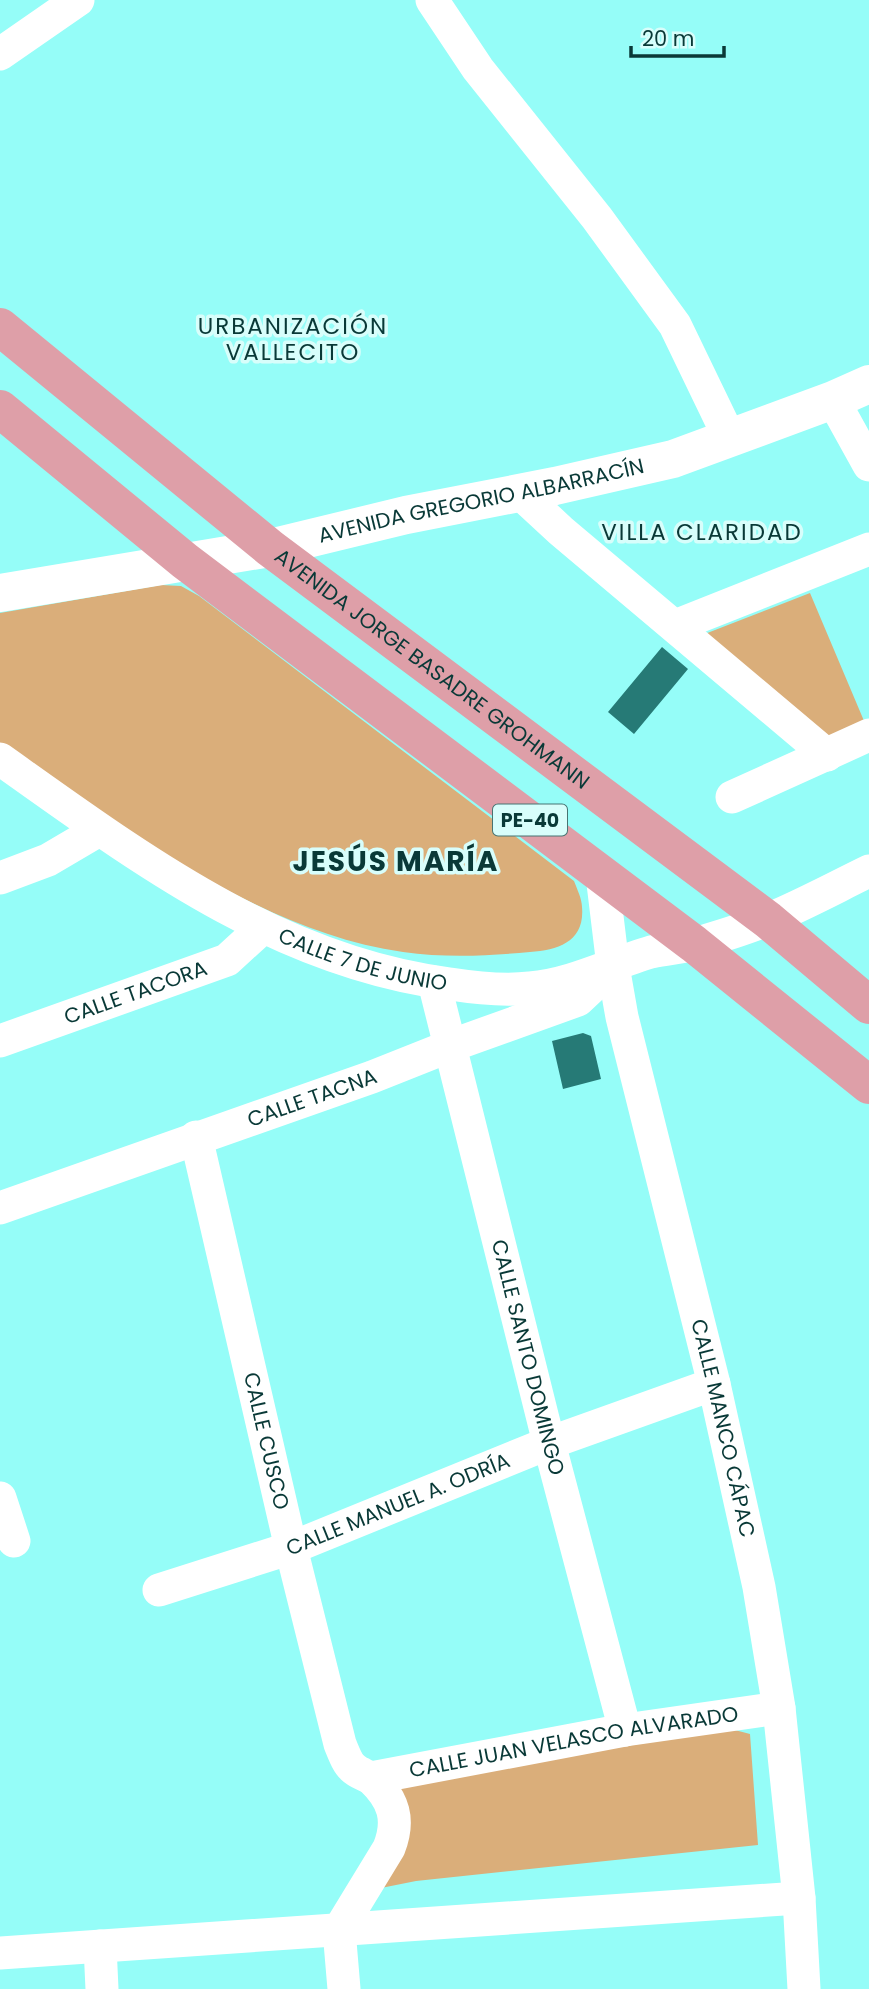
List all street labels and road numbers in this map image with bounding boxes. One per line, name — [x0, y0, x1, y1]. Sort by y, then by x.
street label: AVENIDA GREGORIO ALBARRACÍN — [315, 451, 647, 550]
street label: AVENIDA JORGE BASADRE GROHMANN — [269, 541, 596, 796]
road number: PE-40 — [493, 804, 567, 835]
street label: CALLE 7 DE JUNIO — [274, 921, 449, 997]
street label: CALLE TACORA — [60, 953, 211, 1031]
street label: CALLE TACNA — [243, 1061, 381, 1134]
street label: CALLE SANTO DOMINGO — [485, 1236, 572, 1478]
street label: CALLE MANCO CÁPAC — [684, 1316, 763, 1540]
street label: CALLE CUSCO — [237, 1369, 297, 1513]
street label: CALLE MANUEL A. ODRÍA — [281, 1445, 514, 1563]
street label: CALLE JUAN VELASCO ALVARADO — [407, 1699, 740, 1784]

